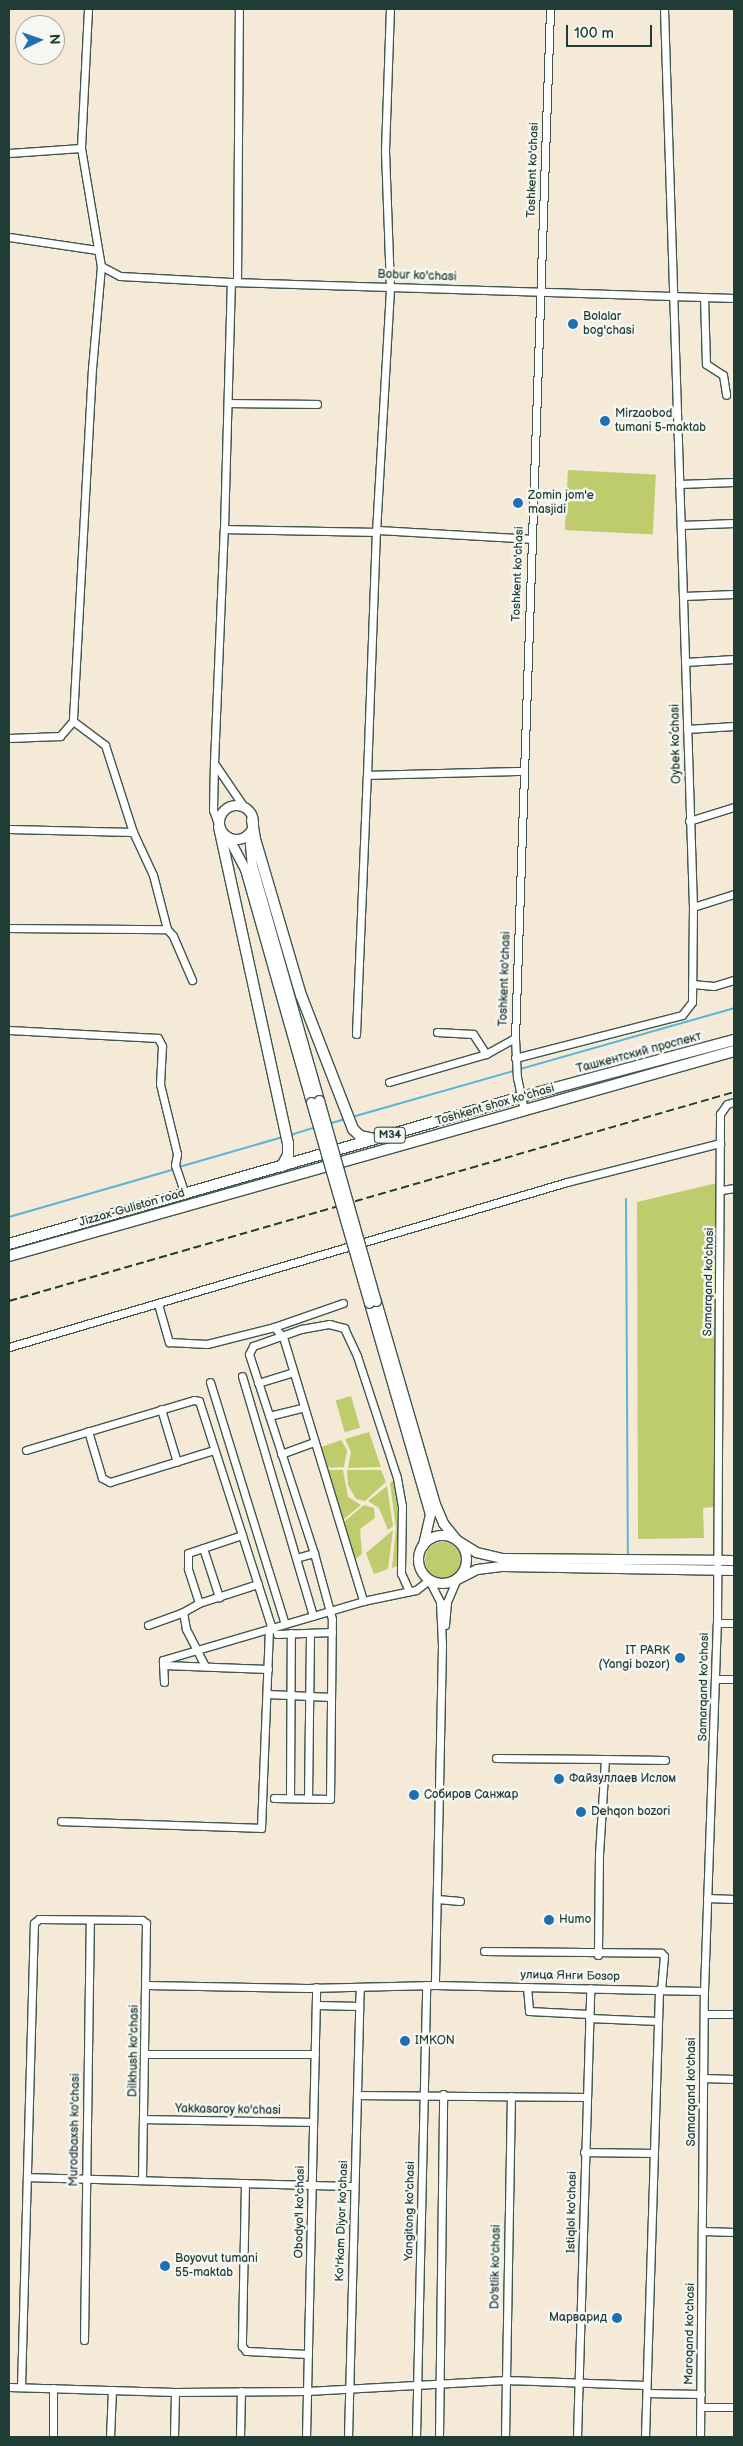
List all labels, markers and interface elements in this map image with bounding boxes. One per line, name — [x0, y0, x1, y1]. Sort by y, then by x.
north arrow — [15, 15, 65, 65]
scale bar — [568, 15, 654, 47]
text: 100 m — [574, 24, 614, 43]
text: N — [46, 34, 63, 45]
street label: Toshkent ko'chasi — [524, 122, 542, 218]
street label: Bobur ko'chasi — [377, 267, 457, 285]
place label: Bolalar bog'chasi — [583, 310, 635, 338]
marker: Bolalar bog'chasi — [567, 318, 579, 330]
place label: Mirzaobod tumani 5-maktab — [615, 407, 706, 435]
marker: Mirzaobod tumani 5-maktab — [599, 415, 611, 427]
place label: Zomin jom'e masjidi — [528, 489, 594, 517]
marker: Zomin jom'e masjidi — [512, 497, 524, 509]
street label: Toshkent ko'chasi — [509, 526, 527, 622]
street label: Oybek ko’chasi — [668, 704, 684, 784]
street label: Toshkent ko'chasi — [496, 931, 514, 1027]
street label: Ташкентский проспект — [575, 1029, 703, 1077]
street label: Toshkent shox ko'chasi — [434, 1081, 556, 1129]
road number: M34 — [374, 1126, 406, 1144]
street label: Jizzax-Guliston road — [78, 1186, 186, 1230]
street label: Samarqand ko'chasi — [701, 1227, 717, 1337]
street label: Samarqand ko'chasi — [696, 1632, 712, 1742]
place label: IT PARK (Yangi bozor) — [598, 1644, 670, 1672]
marker: IT PARK (Yangi bozor) — [674, 1652, 686, 1664]
place label: Файзуллаев Ислом — [569, 1772, 676, 1786]
marker: Файзуллаев Ислом — [553, 1773, 565, 1785]
place label: Собиров Санжар — [424, 1788, 518, 1802]
marker: Собиров Санжар — [408, 1789, 420, 1801]
place label: Dehqon bozori — [591, 1805, 670, 1819]
marker: Dehqon bozori — [575, 1806, 587, 1818]
place label: Humo — [559, 1913, 591, 1927]
marker: Humo — [543, 1914, 555, 1926]
street label: улица Янги Бозор — [520, 1968, 620, 1984]
street label: Dilkhush ko'chasi — [126, 2005, 142, 2097]
place label: IMKON — [415, 2034, 455, 2048]
marker: IMKON — [399, 2035, 411, 2047]
street label: Samarqand ko'chasi — [685, 2038, 699, 2146]
street label: Murodbaxsh ko'chasi — [67, 2073, 83, 2187]
street label: Yakkasaroy ko'chasi — [175, 2102, 281, 2118]
street label: Ko'rkam Diyor ko'chasi — [333, 2160, 351, 2282]
street label: Yangitong ko'chasi — [402, 2161, 418, 2261]
street label: Obodyo'l ko'chasi — [292, 2165, 308, 2259]
street label: Istiqlol ko'chasi — [564, 2171, 580, 2253]
street label: Do'stlik ko'chasi — [488, 2225, 504, 2309]
place label: Boyovut tumani 55-maktab — [175, 2252, 258, 2280]
marker: Boyovut tumani 55-maktab — [159, 2260, 171, 2272]
street label: Maroqand ko'chasi — [682, 2283, 698, 2385]
place label: Марварид — [549, 2311, 607, 2325]
marker: Марварид — [611, 2312, 623, 2324]

